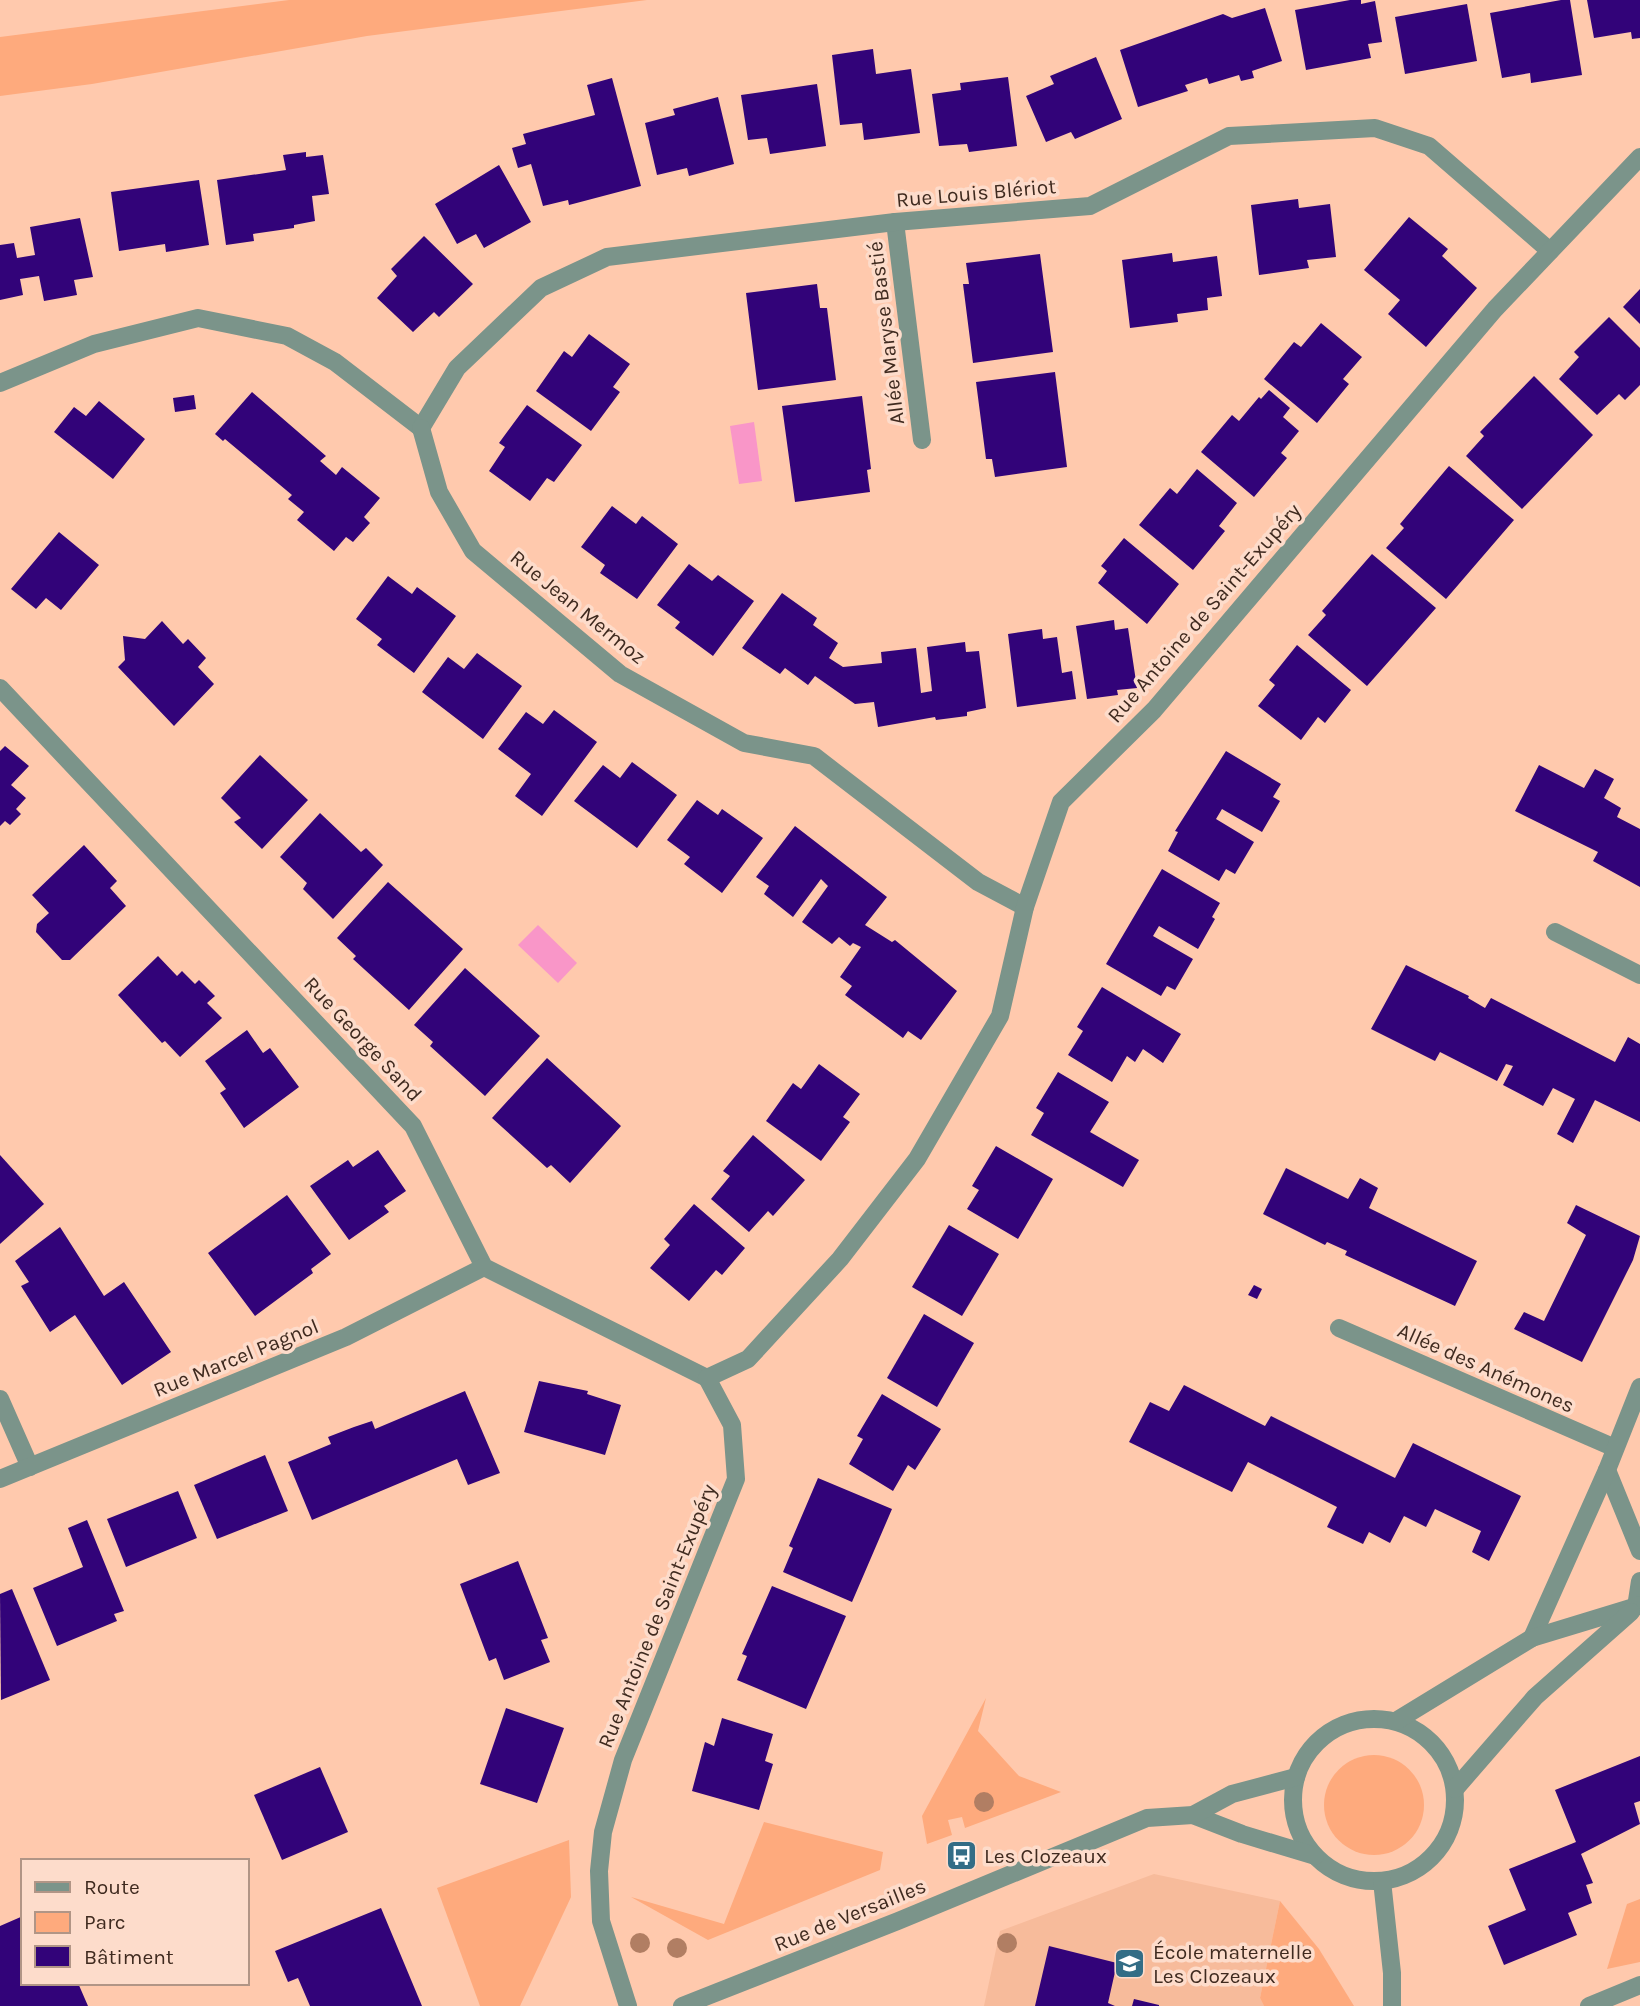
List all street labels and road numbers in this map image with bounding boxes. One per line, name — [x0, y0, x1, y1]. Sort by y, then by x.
street label: Rue Louis Blériot — [895, 174, 1057, 212]
street label: Allée Maryse Bastié — [863, 240, 909, 426]
street label: Rue Antoine de Saint-Exupéry — [1102, 498, 1306, 727]
street label: Rue Jean Mermoz — [506, 545, 650, 669]
street label: Rue George Sand — [299, 972, 427, 1106]
street label: Rue Marcel Pagnol — [150, 1314, 322, 1402]
street label: Allée des Anémones — [1394, 1318, 1578, 1418]
street label: Rue Antoine de Saint-Exupéry — [593, 1480, 721, 1751]
street label: Rue de Versailles — [771, 1874, 929, 1956]

